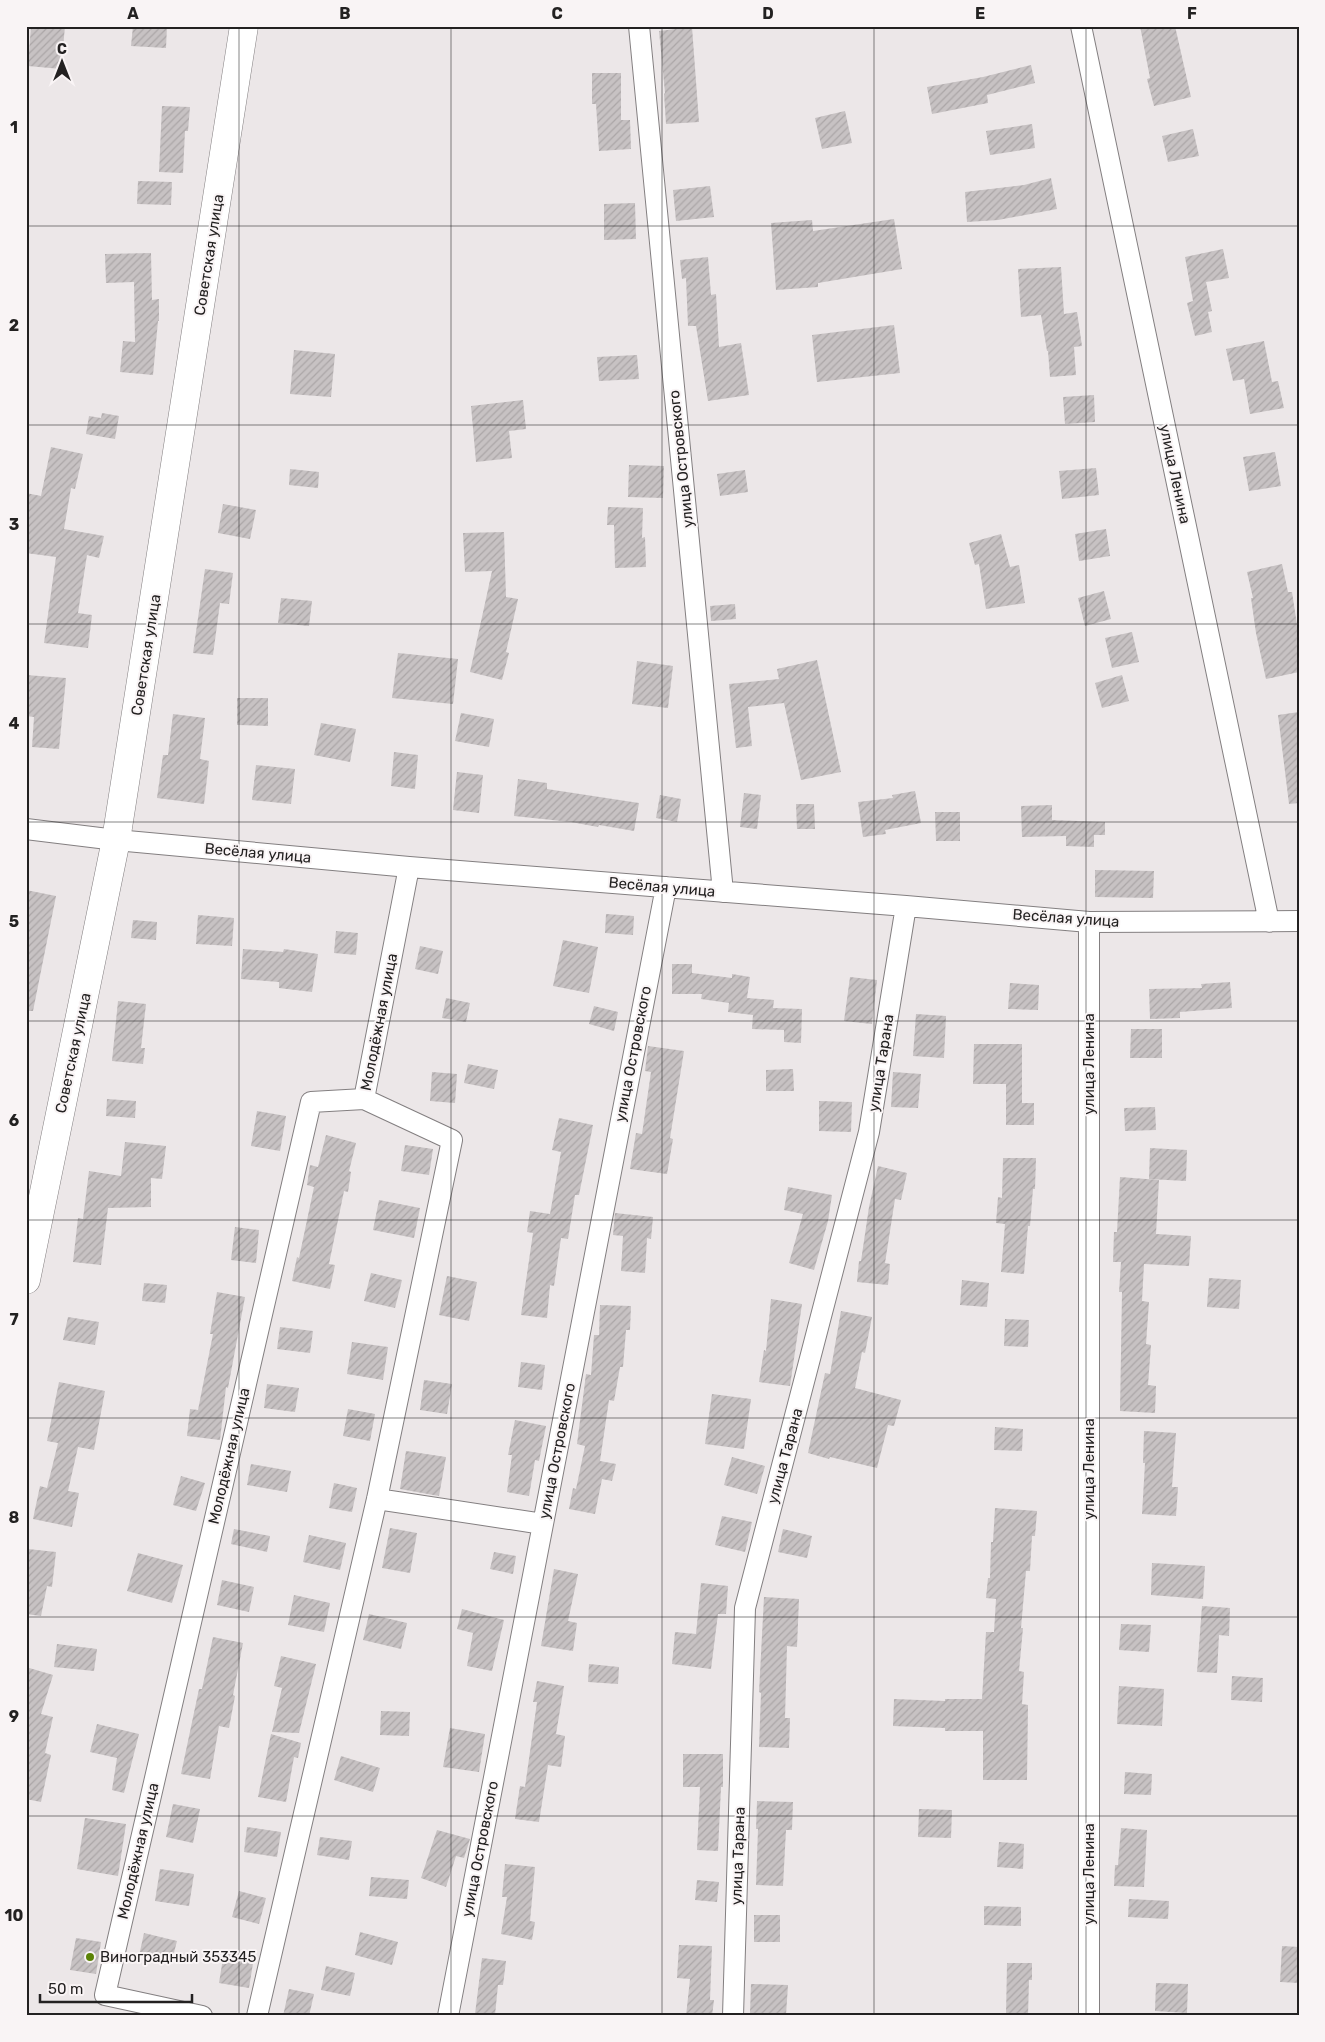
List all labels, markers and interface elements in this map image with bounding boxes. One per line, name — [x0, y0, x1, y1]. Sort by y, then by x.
text: A — [127, 4, 139, 23]
text: B — [339, 4, 351, 23]
text: C — [551, 4, 563, 23]
text: D — [762, 4, 774, 23]
text: E — [975, 4, 985, 23]
text: F — [1187, 4, 1197, 23]
north arrow — [38, 38, 88, 88]
text: С — [57, 41, 67, 58]
text: 1 — [10, 118, 18, 137]
street label: Советская улица — [191, 193, 227, 317]
text: 2 — [9, 316, 19, 335]
street label: улица Островского — [665, 389, 697, 529]
street label: улица Ленина — [1156, 422, 1194, 526]
text: 3 — [9, 515, 19, 534]
street label: Советская улица — [128, 593, 164, 717]
text: 4 — [9, 714, 20, 733]
street label: Весёлая улица — [204, 839, 312, 867]
street label: Весёлая улица — [608, 873, 716, 901]
street label: Весёлая улица — [1012, 905, 1120, 931]
text: 5 — [9, 912, 19, 931]
street label: Молодёжная улица — [357, 952, 401, 1092]
street label: улица Островского — [611, 984, 655, 1124]
street label: Советская улица — [51, 991, 95, 1115]
street label: улица Тарана — [864, 1013, 898, 1113]
street label: улица Ленина — [1080, 1013, 1098, 1115]
text: 6 — [9, 1111, 19, 1130]
text: 7 — [9, 1310, 19, 1329]
street label: улица Островского — [535, 1381, 579, 1521]
street label: Молодёжная улица — [205, 1386, 253, 1526]
street label: улица Тарана — [764, 1406, 806, 1506]
street label: улица Ленина — [1080, 1418, 1098, 1520]
text: 8 — [9, 1508, 20, 1527]
text: 9 — [9, 1707, 19, 1726]
street label: улица Островского — [458, 1779, 502, 1919]
street label: Молодёжная улица — [114, 1781, 162, 1921]
street label: улица Тарана — [727, 1807, 749, 1905]
street label: улица Ленина — [1080, 1823, 1098, 1925]
text: 10 — [5, 1906, 24, 1925]
place label: Виноградный 353345 — [100, 1948, 256, 1966]
marker: Виноградный 353345 — [84, 1951, 96, 1963]
scale bar — [40, 1972, 192, 2004]
text: 50 m — [48, 1980, 83, 1998]

